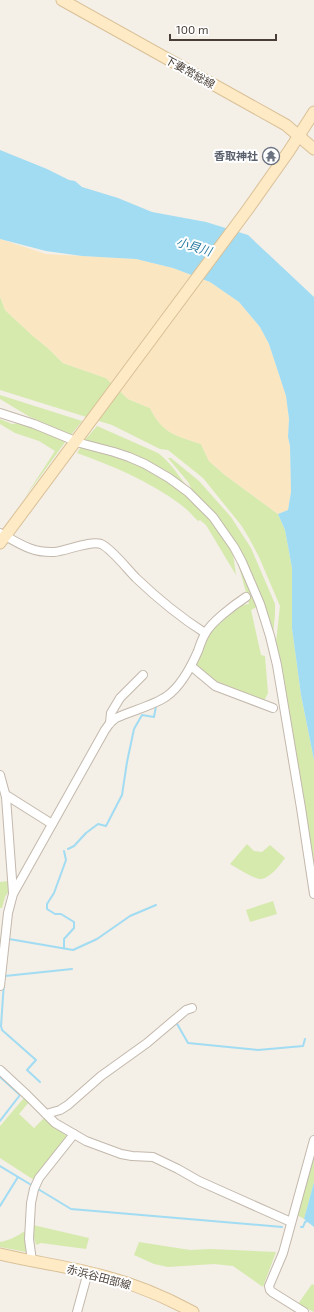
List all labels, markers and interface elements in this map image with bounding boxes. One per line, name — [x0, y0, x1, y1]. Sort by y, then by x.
scale bar — [170, 16, 276, 42]
text: 100 m — [176, 22, 208, 36]
street label: 下妻常総線 — [163, 53, 217, 91]
temple icon: 香取神社 — [261, 146, 281, 166]
place label: 香取神社 — [214, 149, 258, 162]
water label: 小貝川 — [175, 234, 215, 259]
street label: 赤浜谷田部線 — [66, 1262, 133, 1291]

